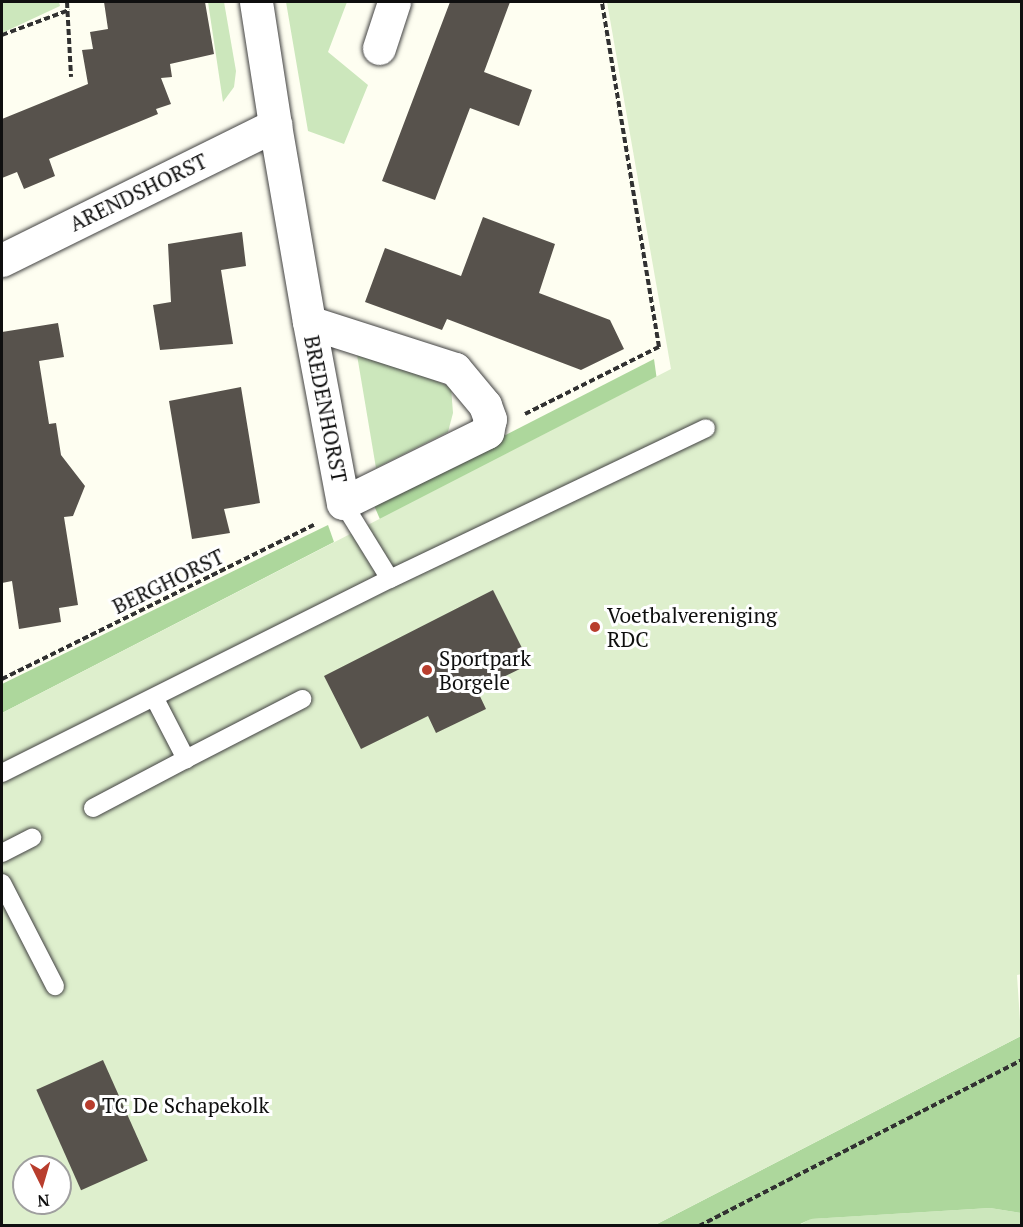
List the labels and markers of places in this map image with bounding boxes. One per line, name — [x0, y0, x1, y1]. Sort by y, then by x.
place label: Voetbalvereniging RDC — [607, 602, 777, 652]
marker: Voetbalvereniging RDC — [588, 620, 602, 634]
place label: Sportpark Borgele — [439, 645, 531, 695]
marker: Sportpark Borgele — [420, 663, 434, 677]
place label: TC De Schapekolk — [102, 1092, 269, 1118]
marker: TC De Schapekolk — [83, 1098, 97, 1112]

